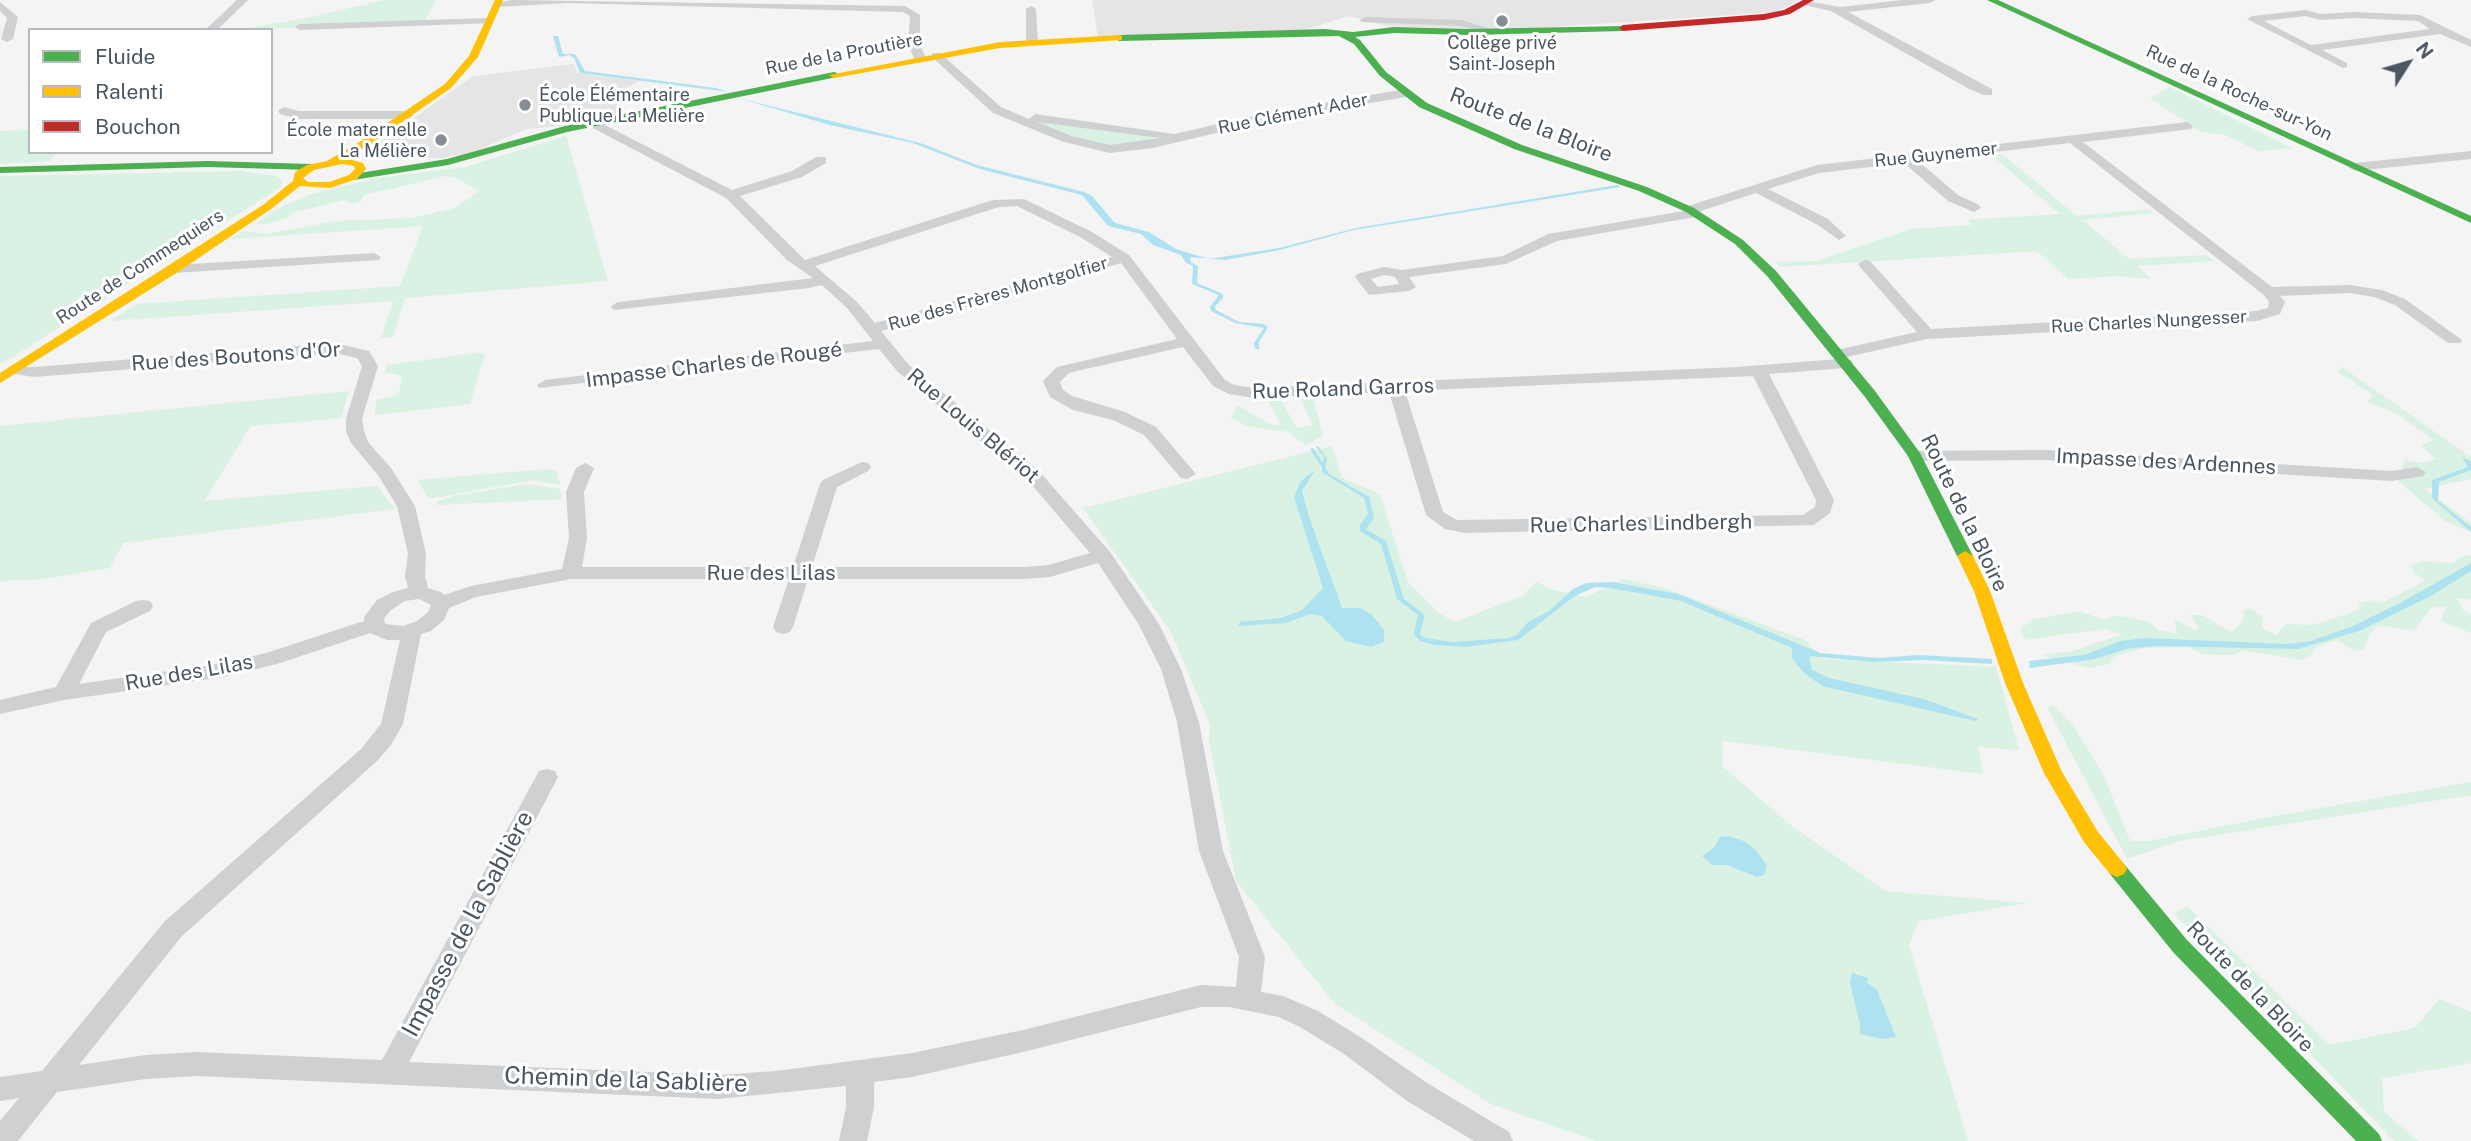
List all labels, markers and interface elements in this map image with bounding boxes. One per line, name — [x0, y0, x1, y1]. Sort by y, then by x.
marker: Collège privé Saint-Joseph — [1494, 13, 1510, 29]
legend — [28, 28, 273, 154]
street label: Rue de la Proutière — [764, 28, 924, 80]
north arrow — [2373, 28, 2443, 98]
place label: Collège privé Saint-Joseph — [1447, 32, 1557, 74]
text: N — [2412, 38, 2438, 63]
street label: Rue de la Roche-sur-Yon — [2142, 40, 2336, 146]
text: Fluide — [95, 44, 155, 69]
text: Ralenti — [95, 79, 163, 104]
street label: Route de la Bloire — [1446, 82, 1616, 168]
place label: École Élémentaire Publique La Melière — [539, 84, 705, 126]
street label: Rue Clément Ader — [1216, 89, 1370, 139]
marker: École Élémentaire Publique La Melière — [517, 97, 533, 113]
text: Bouchon — [95, 114, 181, 139]
place label: École maternelle La Mélière — [286, 119, 427, 162]
marker: École maternelle La Mélière — [433, 132, 449, 148]
street label: Rue Guynemer — [1873, 138, 1999, 172]
street label: Route de Commequiers — [52, 205, 228, 329]
street label: Rue des Frères Montgolfier — [886, 252, 1110, 336]
street label: Rue Charles Nungesser — [2050, 306, 2248, 338]
street label: Rue des Boutons d'Or — [130, 337, 342, 377]
street label: Impasse Charles de Rougé — [584, 337, 844, 393]
street label: Rue Louis Blériot — [902, 363, 1044, 489]
street label: Rue Roland Garros — [1251, 373, 1435, 405]
street label: Route de la Bloire — [1915, 430, 2013, 596]
street label: Impasse des Ardennes — [2055, 444, 2277, 480]
street label: Rue Charles Lindbergh — [1529, 509, 1753, 539]
street label: Rue des Lilas — [706, 561, 836, 587]
street label: Rue des Lilas — [123, 649, 255, 697]
street label: Impasse de la Sablière — [396, 806, 540, 1042]
street label: Route de la Bloire — [2181, 916, 2319, 1058]
street label: Chemin de la Sablière — [504, 1061, 748, 1099]

